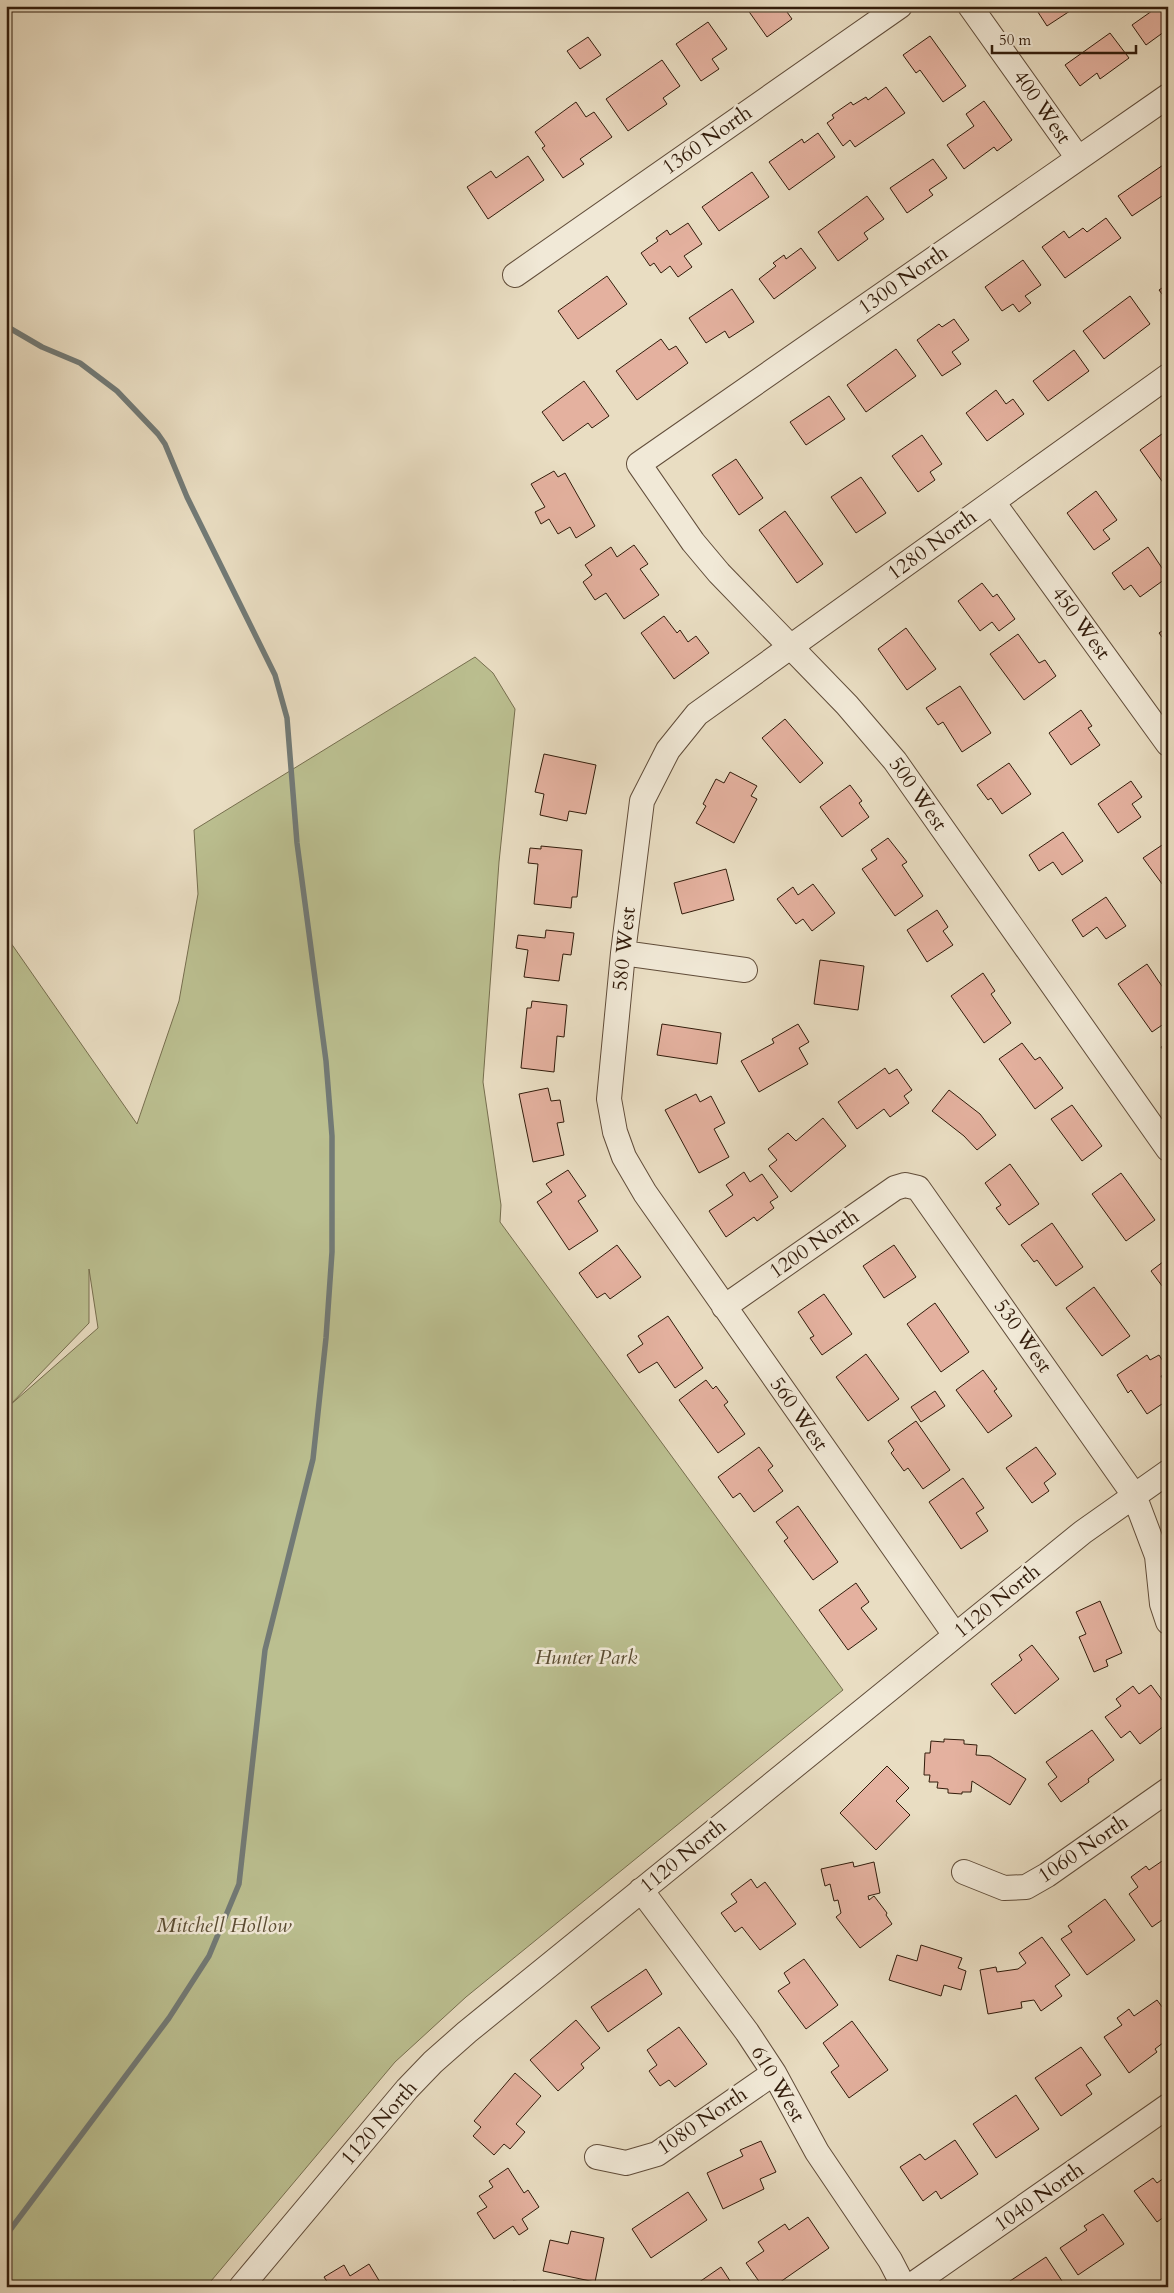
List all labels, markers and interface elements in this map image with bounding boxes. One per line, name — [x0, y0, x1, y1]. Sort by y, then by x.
scale bar — [992, 22, 1135, 54]
text: 50 m — [999, 30, 1031, 50]
street label: 400 West — [1006, 64, 1078, 150]
street label: 1360 North — [656, 98, 758, 182]
street label: 1300 North — [852, 238, 954, 322]
street label: 1280 North — [882, 502, 983, 587]
street label: 450 West — [1044, 580, 1118, 666]
street label: 500 West — [882, 751, 954, 837]
street label: 580 West — [605, 905, 643, 992]
street label: 1200 North — [763, 1202, 865, 1286]
street label: 530 West — [987, 1293, 1059, 1379]
street label: 560 West — [763, 1371, 835, 1457]
street label: 1120 North — [948, 1557, 1047, 1645]
park label: Hunter Park — [535, 1643, 638, 1672]
street label: 1060 North — [1032, 1808, 1135, 1890]
street label: 1120 North — [634, 1812, 733, 1900]
park label: Mitchell Hollow — [157, 1911, 292, 1940]
street label: 610 West — [744, 2040, 812, 2128]
street label: 1120 North — [334, 2074, 424, 2172]
street label: 1080 North — [651, 2080, 754, 2162]
street label: 1040 North — [988, 2155, 1090, 2239]

